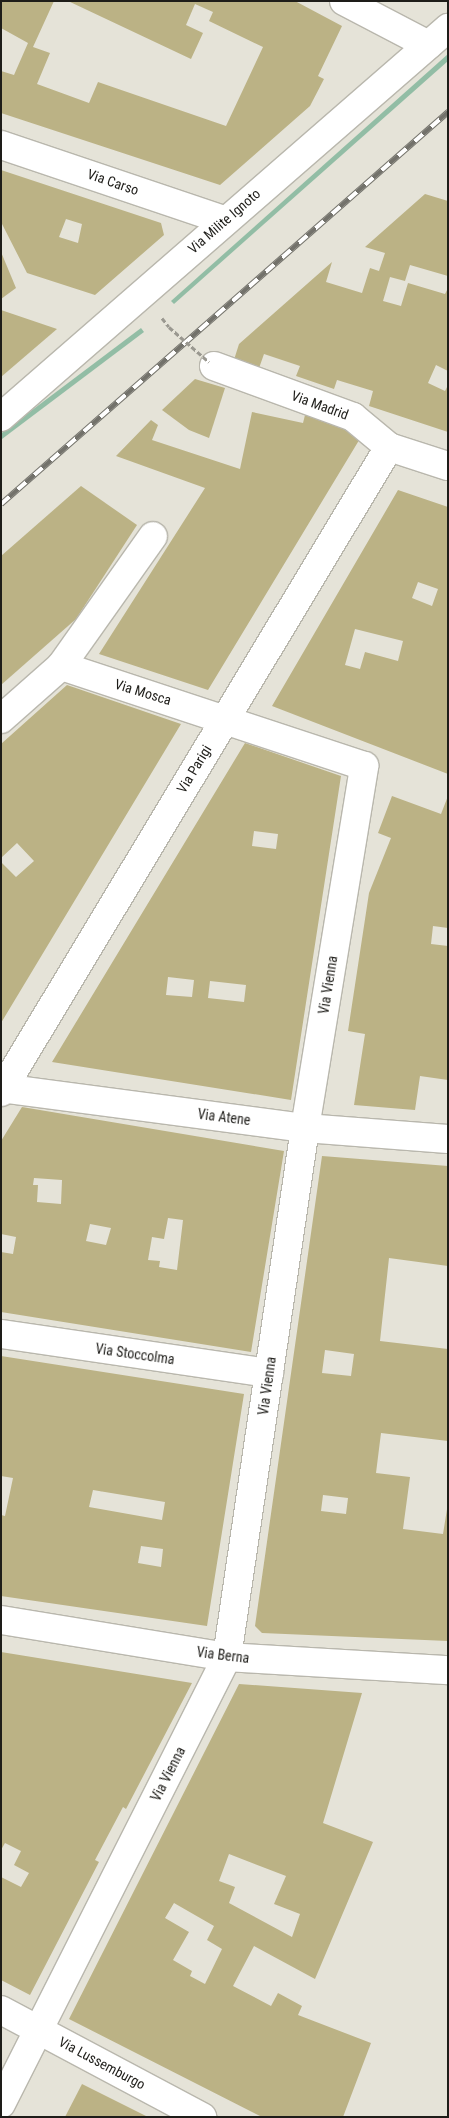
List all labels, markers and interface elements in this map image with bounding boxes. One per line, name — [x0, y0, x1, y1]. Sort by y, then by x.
street label: Via Carso — [85, 165, 141, 199]
street label: Via Milite Ignoto — [184, 185, 264, 257]
street label: Via Madrid — [289, 387, 351, 423]
street label: Via Mosca — [113, 675, 173, 709]
street label: Via Parigi — [173, 742, 215, 796]
street label: Via Vienna — [315, 955, 341, 1015]
street label: Via Atene — [197, 1105, 251, 1129]
street label: Via Stoccolma — [94, 1340, 176, 1368]
street label: Via Vienna — [255, 1356, 279, 1416]
street label: Via Berna — [196, 1643, 250, 1667]
street label: Via Vienna — [147, 1744, 189, 1804]
street label: Via Lussemburgo — [56, 2033, 148, 2093]

